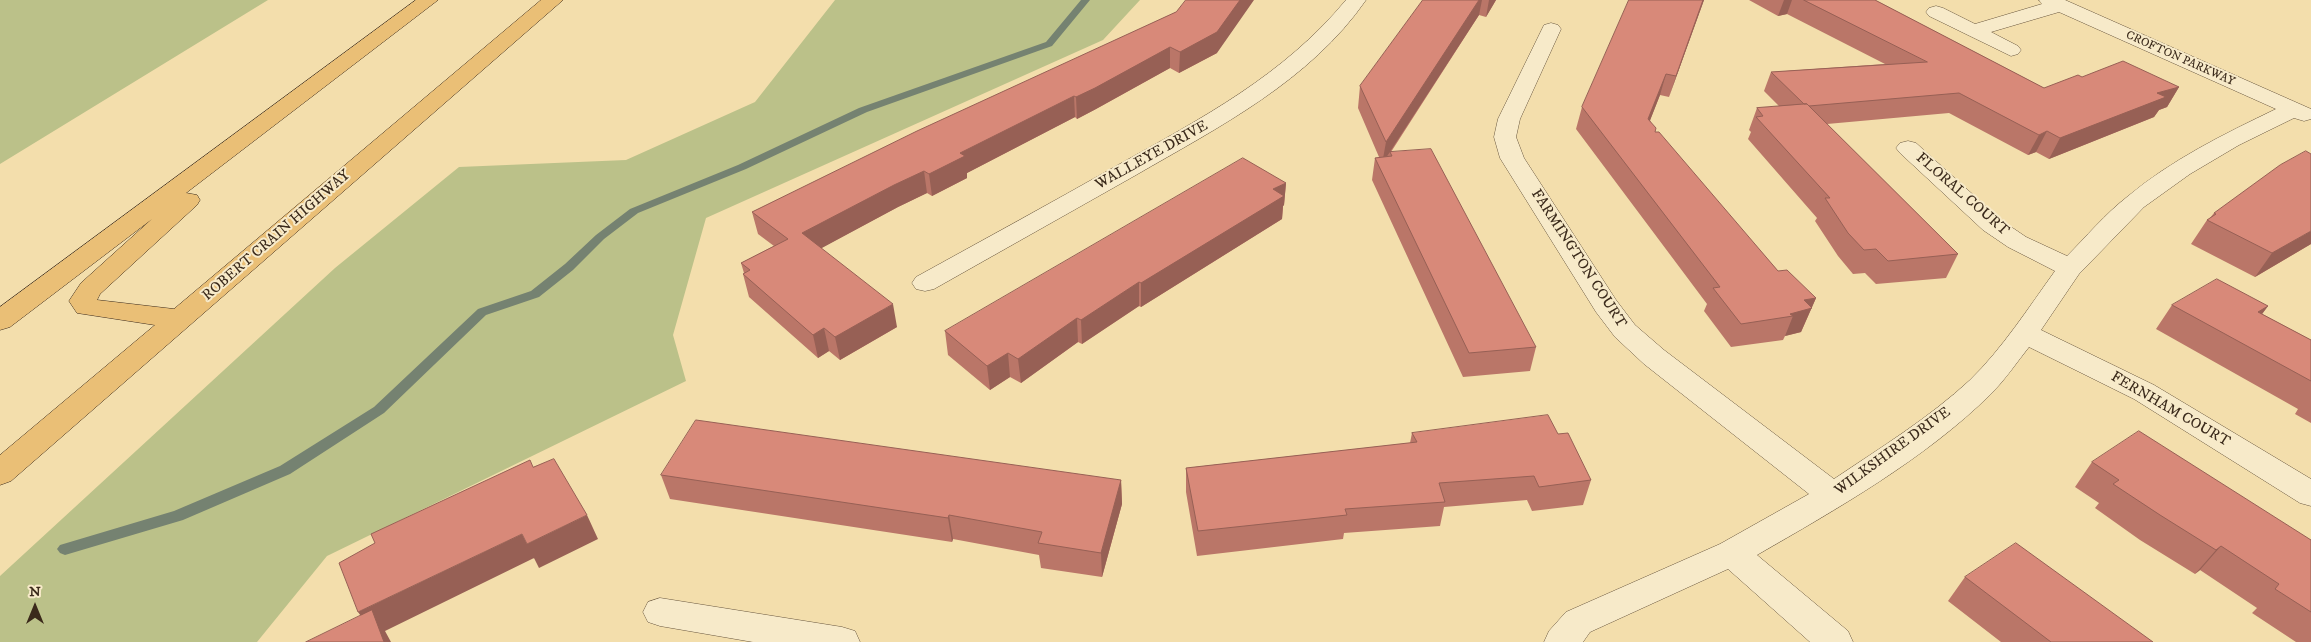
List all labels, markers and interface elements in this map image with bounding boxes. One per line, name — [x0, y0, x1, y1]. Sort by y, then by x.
street label: CROFTON PARKWAY — [2123, 28, 2237, 90]
street label: WALLEYE DRIVE — [1093, 118, 1211, 194]
street label: FLORAL COURT — [1912, 150, 2012, 240]
street label: ROBERT CRAIN HIGHWAY — [199, 167, 355, 305]
street label: FARMINGTON COURT — [1526, 186, 1630, 332]
street label: FERNHAM COURT — [2107, 369, 2233, 451]
street label: WILKSHIRE DRIVE — [1832, 404, 1954, 500]
north arrow — [10, 582, 60, 632]
text: N — [29, 583, 41, 601]

